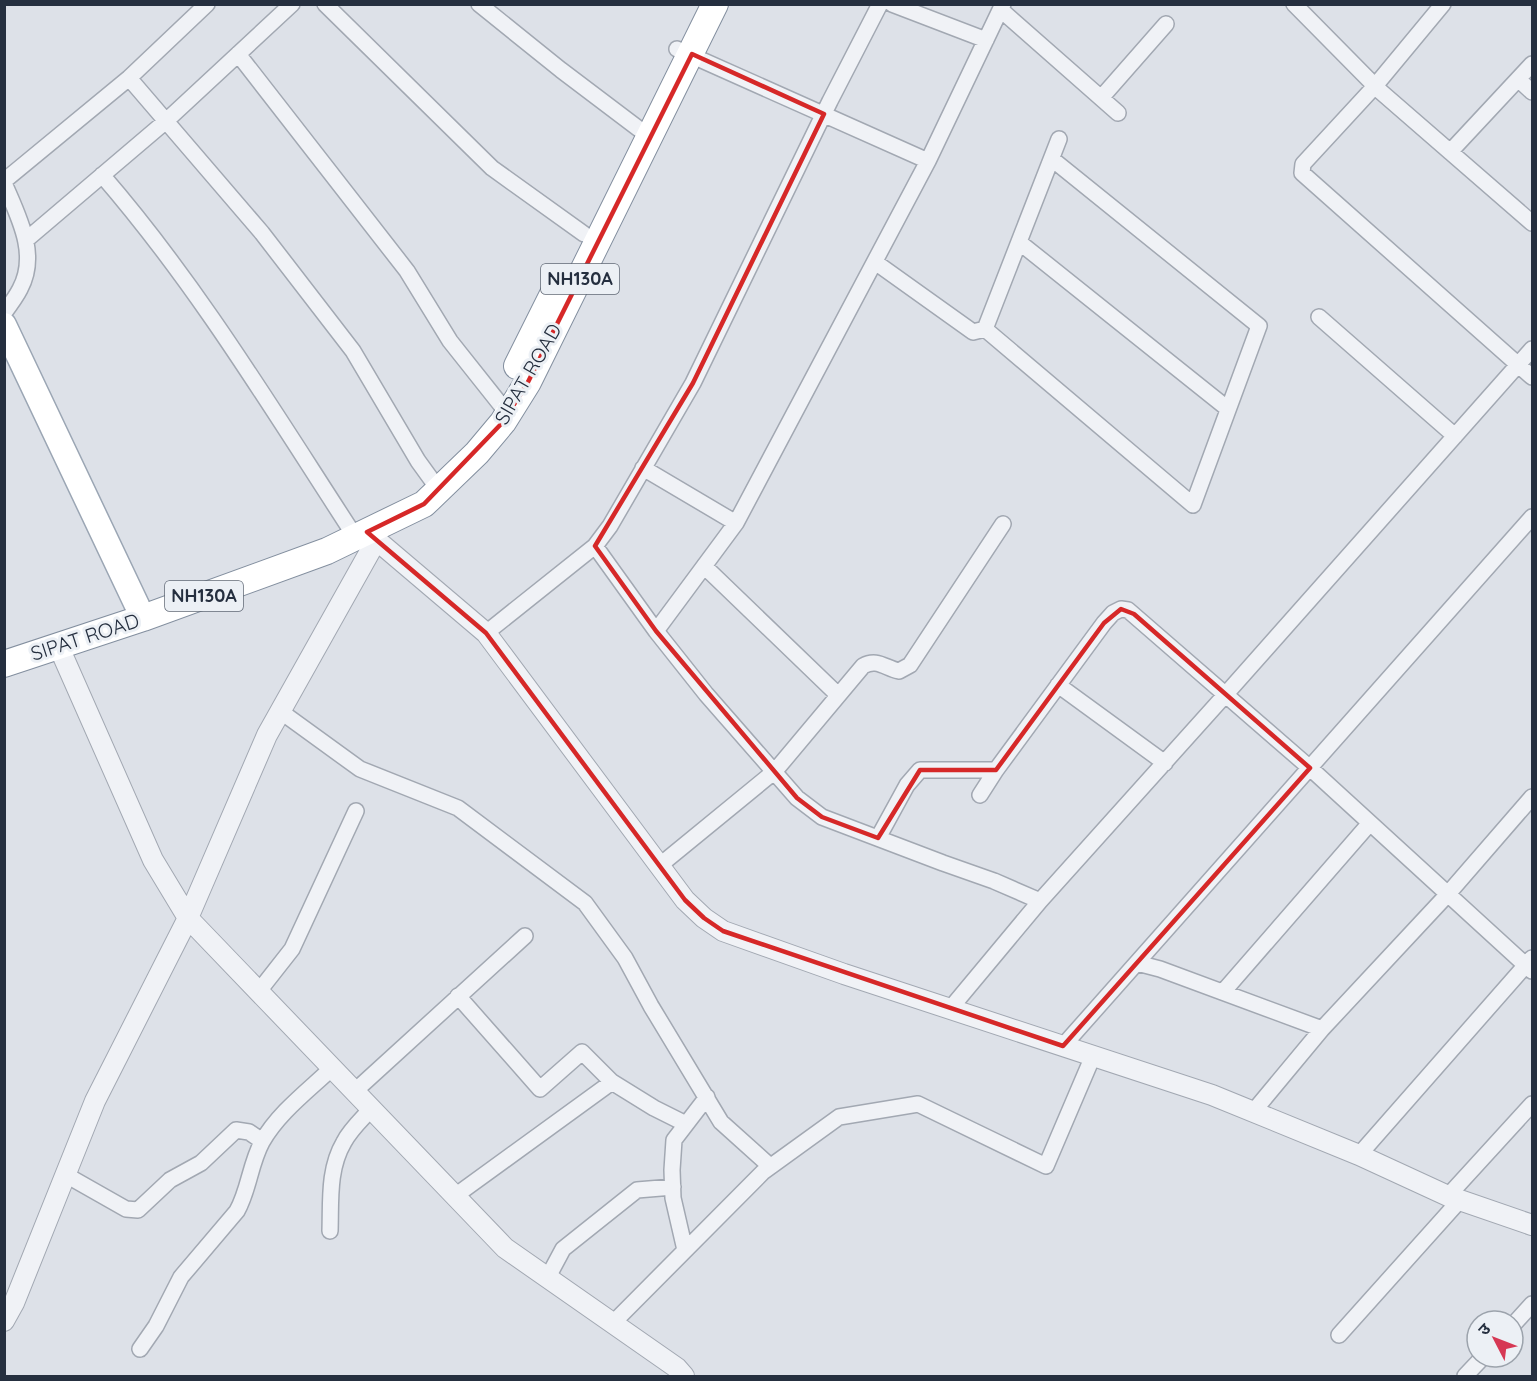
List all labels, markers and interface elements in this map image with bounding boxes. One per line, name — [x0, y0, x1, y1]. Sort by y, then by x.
road number: NH130A — [541, 264, 619, 294]
street label: SIPAT ROAD — [489, 319, 567, 429]
road number: NH130A — [165, 581, 243, 611]
street label: SIPAT ROAD — [27, 607, 142, 666]
north arrow — [1465, 1309, 1525, 1369]
text: उ — [1473, 1318, 1495, 1339]

